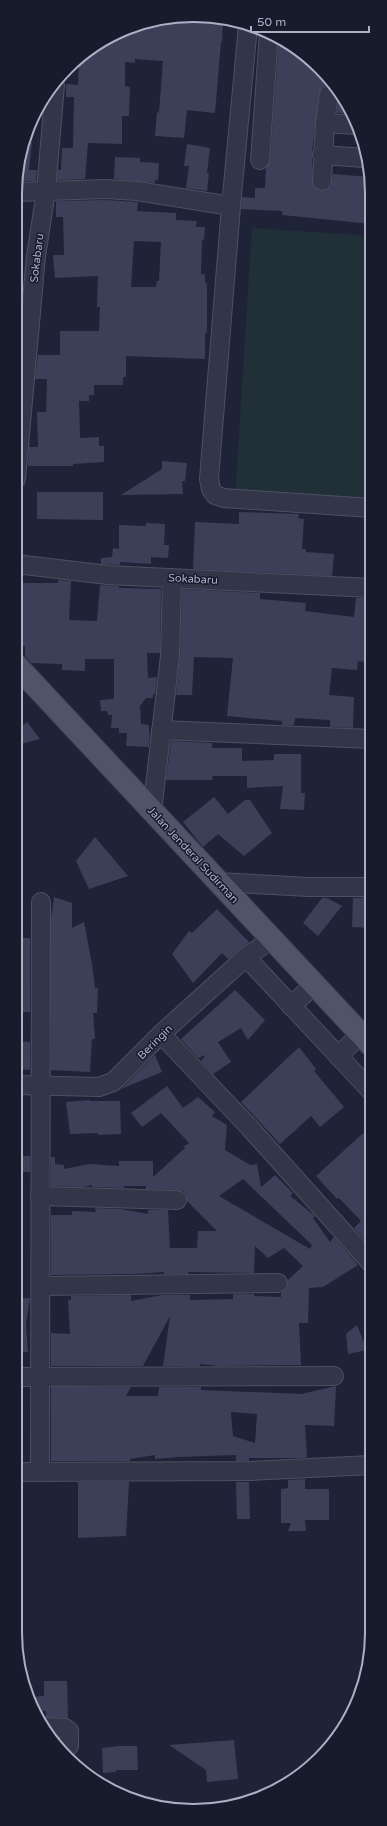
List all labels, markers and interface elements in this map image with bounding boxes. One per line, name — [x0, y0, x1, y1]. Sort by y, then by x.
scale bar — [251, 8, 369, 34]
text: 50 m — [257, 15, 286, 29]
street label: Sokabaru — [28, 233, 46, 283]
street label: Sokabaru — [168, 571, 218, 587]
street label: Jalan Jenderal Sudirman — [145, 804, 241, 906]
street label: Beringin — [135, 1022, 175, 1062]

